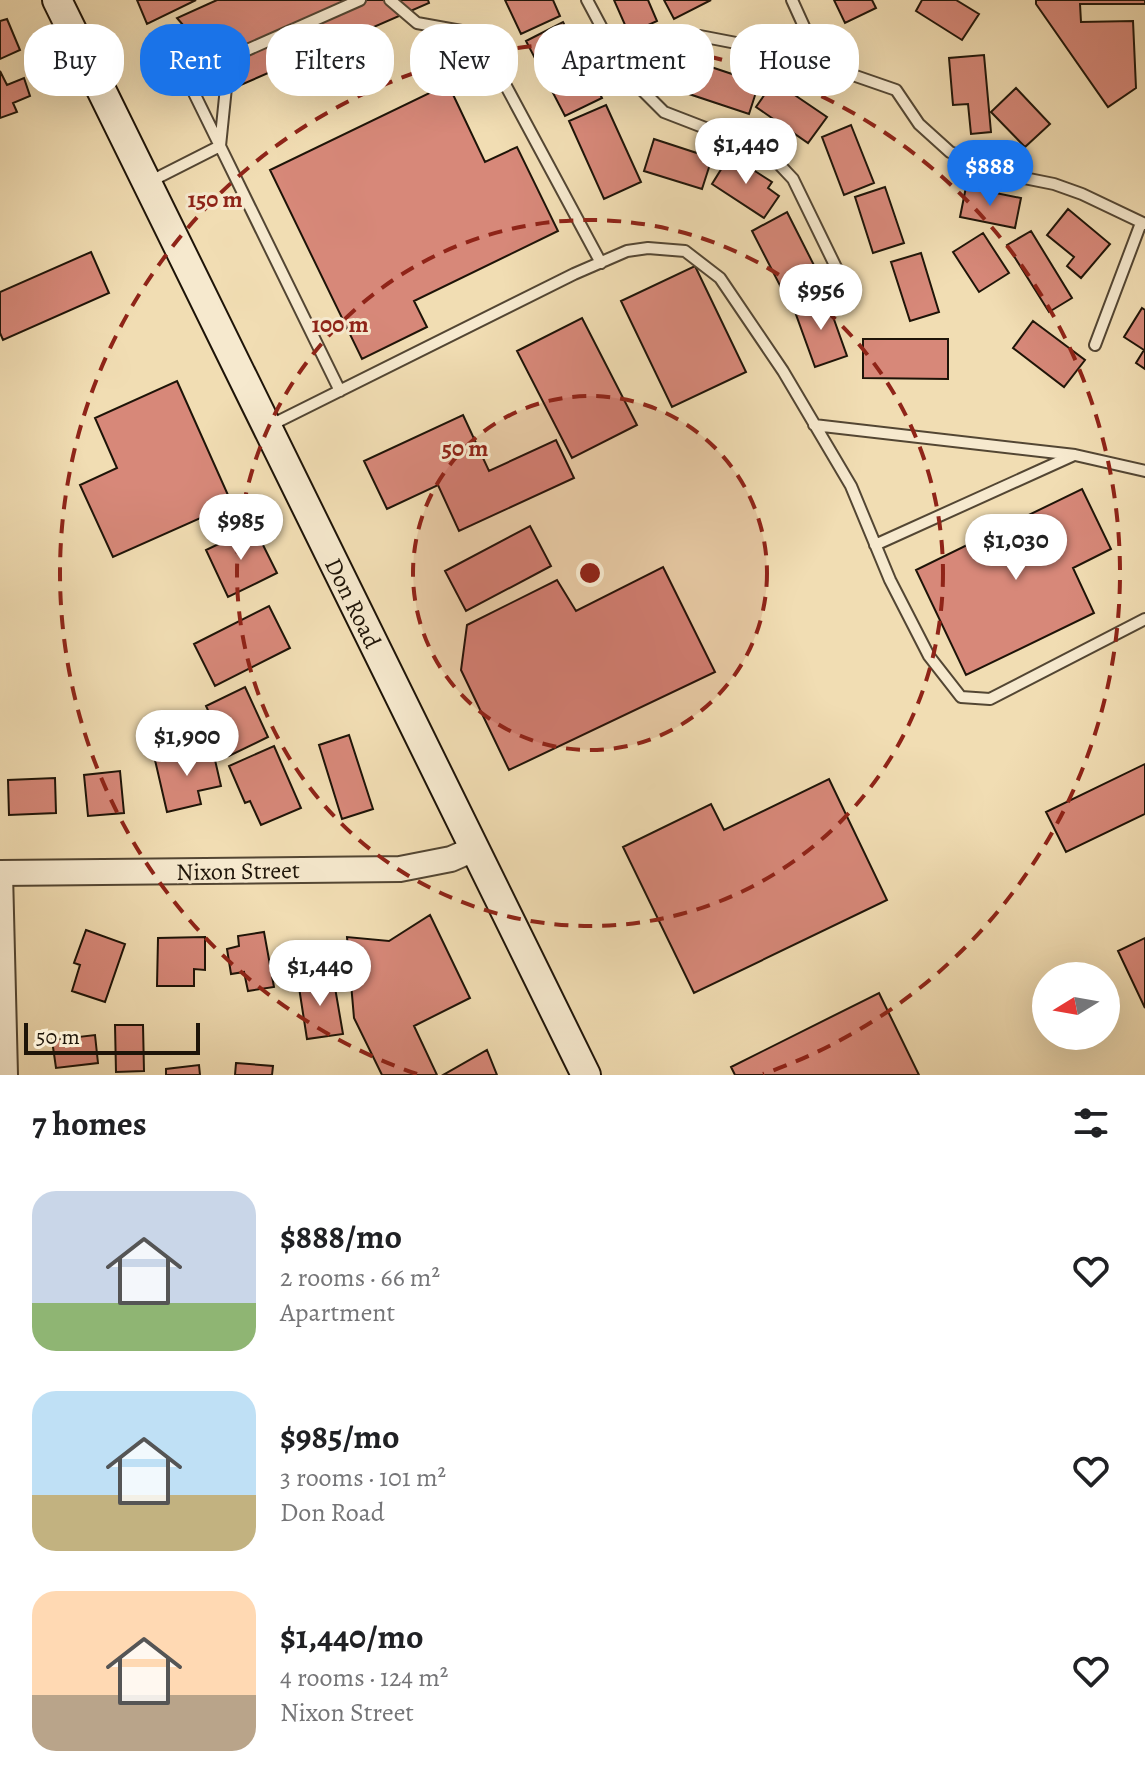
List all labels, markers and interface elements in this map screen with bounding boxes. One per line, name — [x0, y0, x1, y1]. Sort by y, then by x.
chip: Buy — [24, 24, 124, 96]
chip: Rent — [140, 24, 250, 96]
chip: Filters — [266, 24, 394, 96]
chip: New — [410, 24, 518, 96]
chip: Apartment — [534, 24, 714, 96]
chip: House — [730, 24, 859, 96]
pin: $1,440 — [681, 118, 811, 186]
text: $1,440 — [713, 126, 779, 161]
pin: $888 — [943, 140, 1037, 208]
text: $888 — [965, 148, 1015, 183]
text: 150 m — [187, 183, 243, 215]
pin: $956 — [774, 264, 868, 332]
text: $956 — [797, 272, 845, 307]
text: 100 m — [311, 308, 369, 340]
text: 50 m — [442, 432, 488, 464]
pin: $985 — [194, 494, 288, 562]
text: $985 — [217, 502, 265, 537]
pin: $1,030 — [951, 514, 1081, 582]
text: $1,030 — [983, 522, 1049, 557]
street label: Don Road — [317, 553, 389, 654]
centre of rings — [576, 559, 604, 587]
pin: $1,900 — [122, 710, 252, 778]
text: $1,900 — [154, 718, 220, 753]
street label: Nixon Street — [176, 854, 300, 888]
pin: $1,440 — [255, 940, 385, 1008]
text: $1,440 — [287, 948, 353, 983]
north arrow — [1032, 962, 1120, 1050]
map controls — [1032, 962, 1120, 1050]
scale bar — [24, 1019, 200, 1055]
text: 50 m — [36, 1022, 80, 1052]
text: 7 homes — [32, 1100, 147, 1147]
icon: filters — [1069, 1101, 1113, 1145]
text: $888/mo — [280, 1213, 402, 1260]
icon: home — [96, 1223, 192, 1319]
icon: heart — [1069, 1249, 1113, 1293]
text: 2 rooms · 66 m² — [280, 1260, 440, 1295]
text: Apartment — [280, 1295, 395, 1330]
text: $985/mo — [280, 1413, 400, 1460]
icon: home — [96, 1423, 192, 1519]
icon: heart — [1069, 1449, 1113, 1493]
text: 3 rooms · 101 m² — [280, 1460, 446, 1495]
text: Don Road — [280, 1495, 385, 1530]
text: $1,440/mo — [280, 1613, 423, 1660]
icon: home — [96, 1623, 192, 1719]
icon: heart — [1069, 1649, 1113, 1693]
text: 4 rooms · 124 m² — [280, 1660, 448, 1695]
text: Nixon Street — [280, 1695, 414, 1730]

